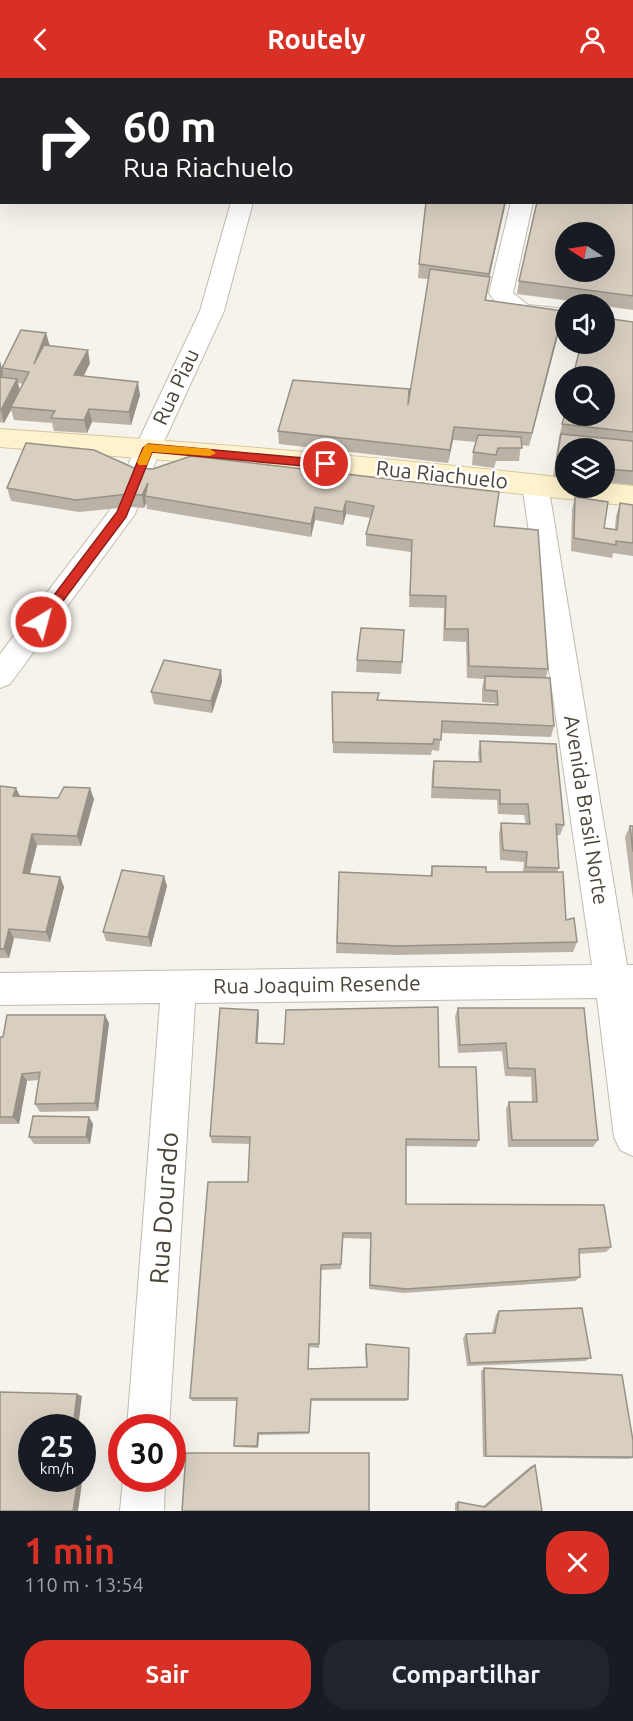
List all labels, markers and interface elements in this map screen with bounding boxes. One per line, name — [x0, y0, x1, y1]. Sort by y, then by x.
icon: back — [24, 23, 57, 56]
icon: person — [576, 23, 609, 56]
text: Routely — [267, 24, 366, 54]
icon: right — [24, 102, 102, 180]
text: 60 m — [123, 103, 217, 150]
text: Rua Riachuelo — [123, 152, 294, 182]
north arrow — [555, 222, 615, 282]
map controls — [555, 222, 615, 498]
button: sound — [555, 294, 615, 354]
street label: Rua Piau — [147, 345, 203, 428]
button: search — [555, 366, 615, 426]
pin — [300, 438, 351, 489]
button: layers — [555, 438, 615, 498]
icon: arrive — [309, 447, 342, 480]
street label: Rua Riachuelo — [375, 455, 509, 493]
position arrow — [9, 590, 73, 654]
street label: Avenida Brasil Norte — [560, 713, 614, 906]
street label: Rua Joaquim Resende — [213, 970, 421, 998]
street label: Rua Dourado — [144, 1131, 183, 1285]
speed limit sign: 30 — [108, 1414, 186, 1492]
text: 25 — [40, 1429, 74, 1463]
text: km/h — [40, 1460, 74, 1477]
text: 1 min — [24, 1530, 115, 1571]
button: close — [546, 1531, 609, 1594]
text: 110 m · 13:54 — [24, 1573, 144, 1596]
button: Sair — [24, 1640, 311, 1709]
button: Compartilhar — [323, 1640, 609, 1709]

